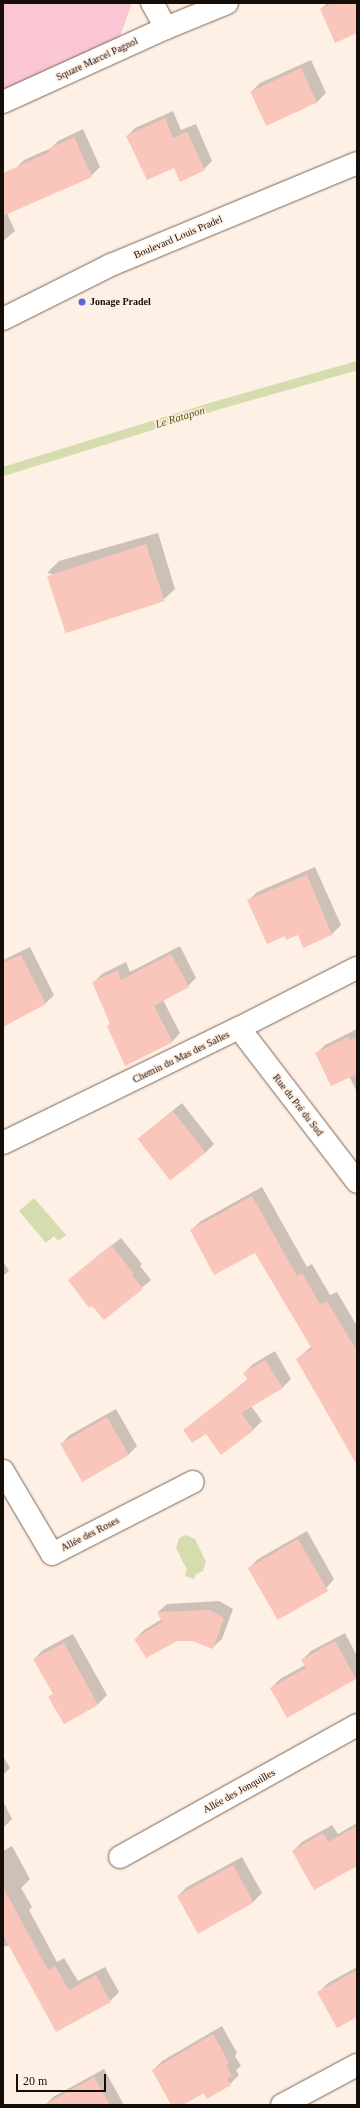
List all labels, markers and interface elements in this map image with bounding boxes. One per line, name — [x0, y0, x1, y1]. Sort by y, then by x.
street label: Square Marcel Pagnol — [54, 35, 140, 83]
street label: Boulevard Louis Pradel — [132, 213, 224, 261]
place label: Jonage Pradel — [90, 296, 151, 308]
marker: Jonage Pradel — [77, 297, 87, 307]
water label: Le Ratapon — [154, 403, 206, 431]
street label: Chemin du Mas des Salles — [131, 1028, 231, 1086]
street label: Rue du Pré du Sud — [270, 1072, 326, 1138]
street label: Allée des Roses — [59, 1514, 121, 1554]
street label: Allée des Jonquilles — [201, 1766, 277, 1816]
scale bar — [18, 2066, 108, 2092]
text: 20 m — [23, 2074, 47, 2088]

